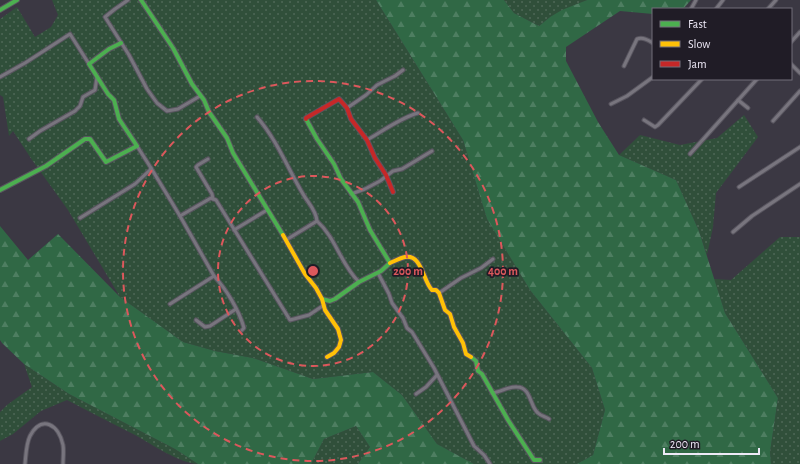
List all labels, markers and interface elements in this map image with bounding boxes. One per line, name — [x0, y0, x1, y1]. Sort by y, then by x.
legend — [652, 8, 792, 80]
text: Fast — [688, 18, 707, 30]
text: Slow — [688, 38, 710, 50]
text: Jam — [688, 58, 707, 70]
centre of rings — [306, 264, 320, 278]
text: 200 m — [393, 265, 423, 277]
text: 400 m — [488, 265, 518, 277]
scale bar — [664, 430, 759, 456]
text: 200 m — [670, 438, 700, 450]

